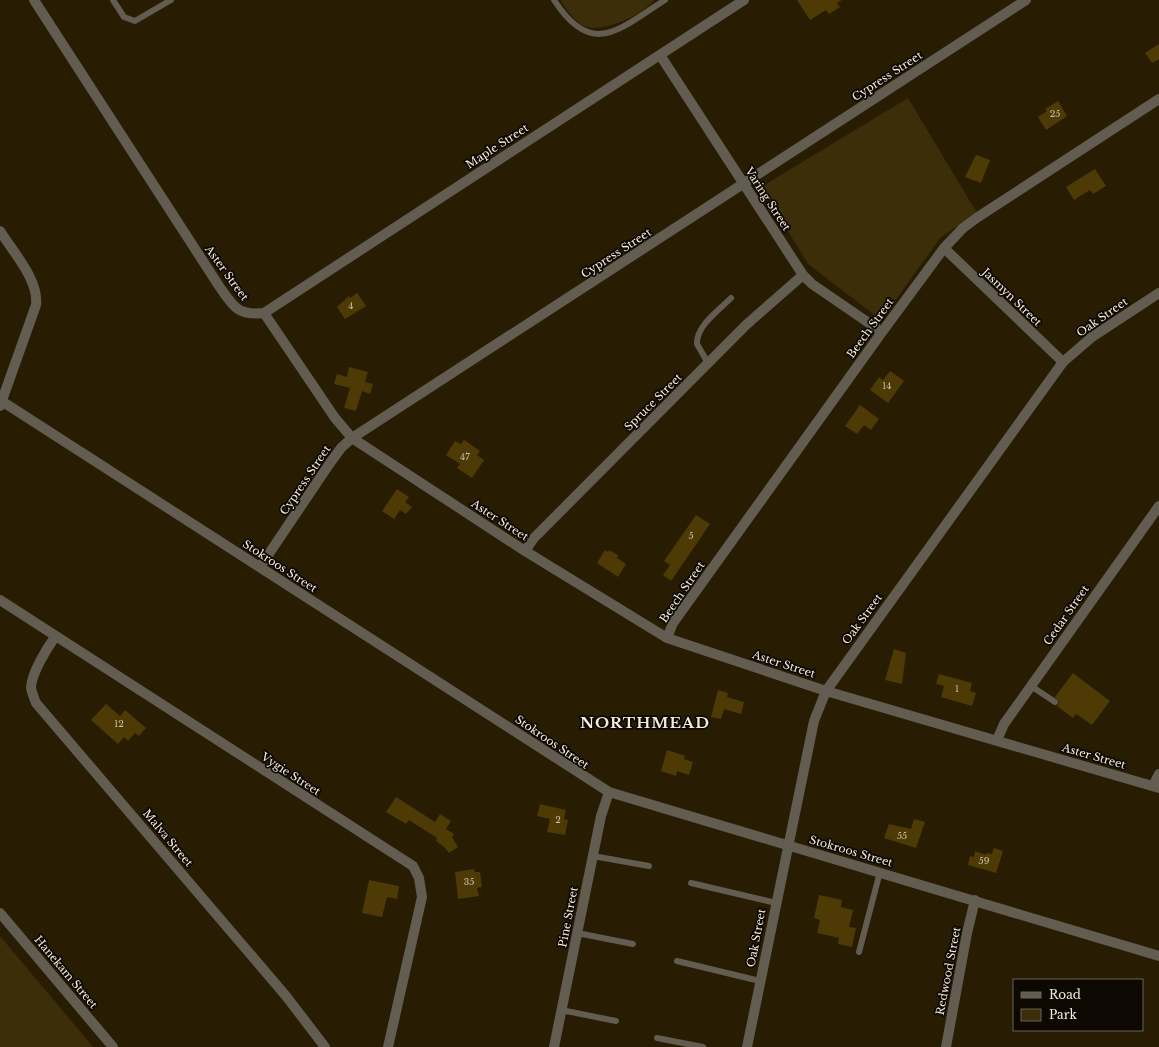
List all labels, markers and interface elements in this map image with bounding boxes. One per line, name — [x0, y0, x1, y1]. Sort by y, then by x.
street label: Cypress Street — [849, 48, 925, 104]
house number: 25 — [1050, 108, 1060, 119]
street label: Maple Street — [463, 120, 532, 171]
street label: Varing Street — [742, 164, 794, 234]
street label: Cypress Street — [578, 225, 654, 281]
street label: Aster Street — [202, 242, 252, 304]
street label: Jasmyn Street — [978, 264, 1045, 330]
street label: Oak Street — [1074, 294, 1131, 340]
street label: Beech Street — [844, 295, 897, 361]
house number: 4 — [348, 300, 354, 311]
street label: Spruce Street — [621, 370, 685, 434]
house number: 14 — [882, 380, 892, 391]
street label: Cypress Street — [277, 442, 334, 517]
house number: 47 — [460, 451, 470, 462]
street label: Aster Street — [468, 496, 532, 544]
house number: 5 — [688, 530, 694, 541]
street label: Stokroos Street — [240, 537, 321, 596]
street label: Beech Street — [656, 558, 708, 625]
street label: Cedar Street — [1040, 582, 1092, 648]
street label: Oak Street — [839, 590, 886, 647]
street label: Aster Street — [750, 647, 818, 681]
house number: 1 — [955, 683, 959, 694]
street label: Stokroos Street — [512, 712, 592, 772]
district label: NORTHMEAD — [580, 713, 710, 732]
house number: 12 — [114, 718, 124, 729]
street label: Aster Street — [1060, 740, 1128, 772]
street label: Vygie Street — [258, 749, 324, 799]
street label: Malva Street — [140, 807, 197, 870]
house number: 2 — [555, 814, 561, 825]
house number: 55 — [897, 830, 907, 841]
street label: Stokroos Street — [808, 832, 895, 870]
house number: 59 — [979, 855, 990, 866]
house number: 35 — [464, 876, 474, 887]
street label: Pine Street — [555, 885, 581, 948]
street label: Oak Street — [743, 907, 769, 968]
street label: Redwood Street — [933, 925, 964, 1016]
street label: Hanekam Street — [31, 933, 101, 1012]
legend — [1013, 979, 1143, 1031]
text: Road — [1049, 987, 1081, 1002]
text: Park — [1049, 1007, 1077, 1022]

